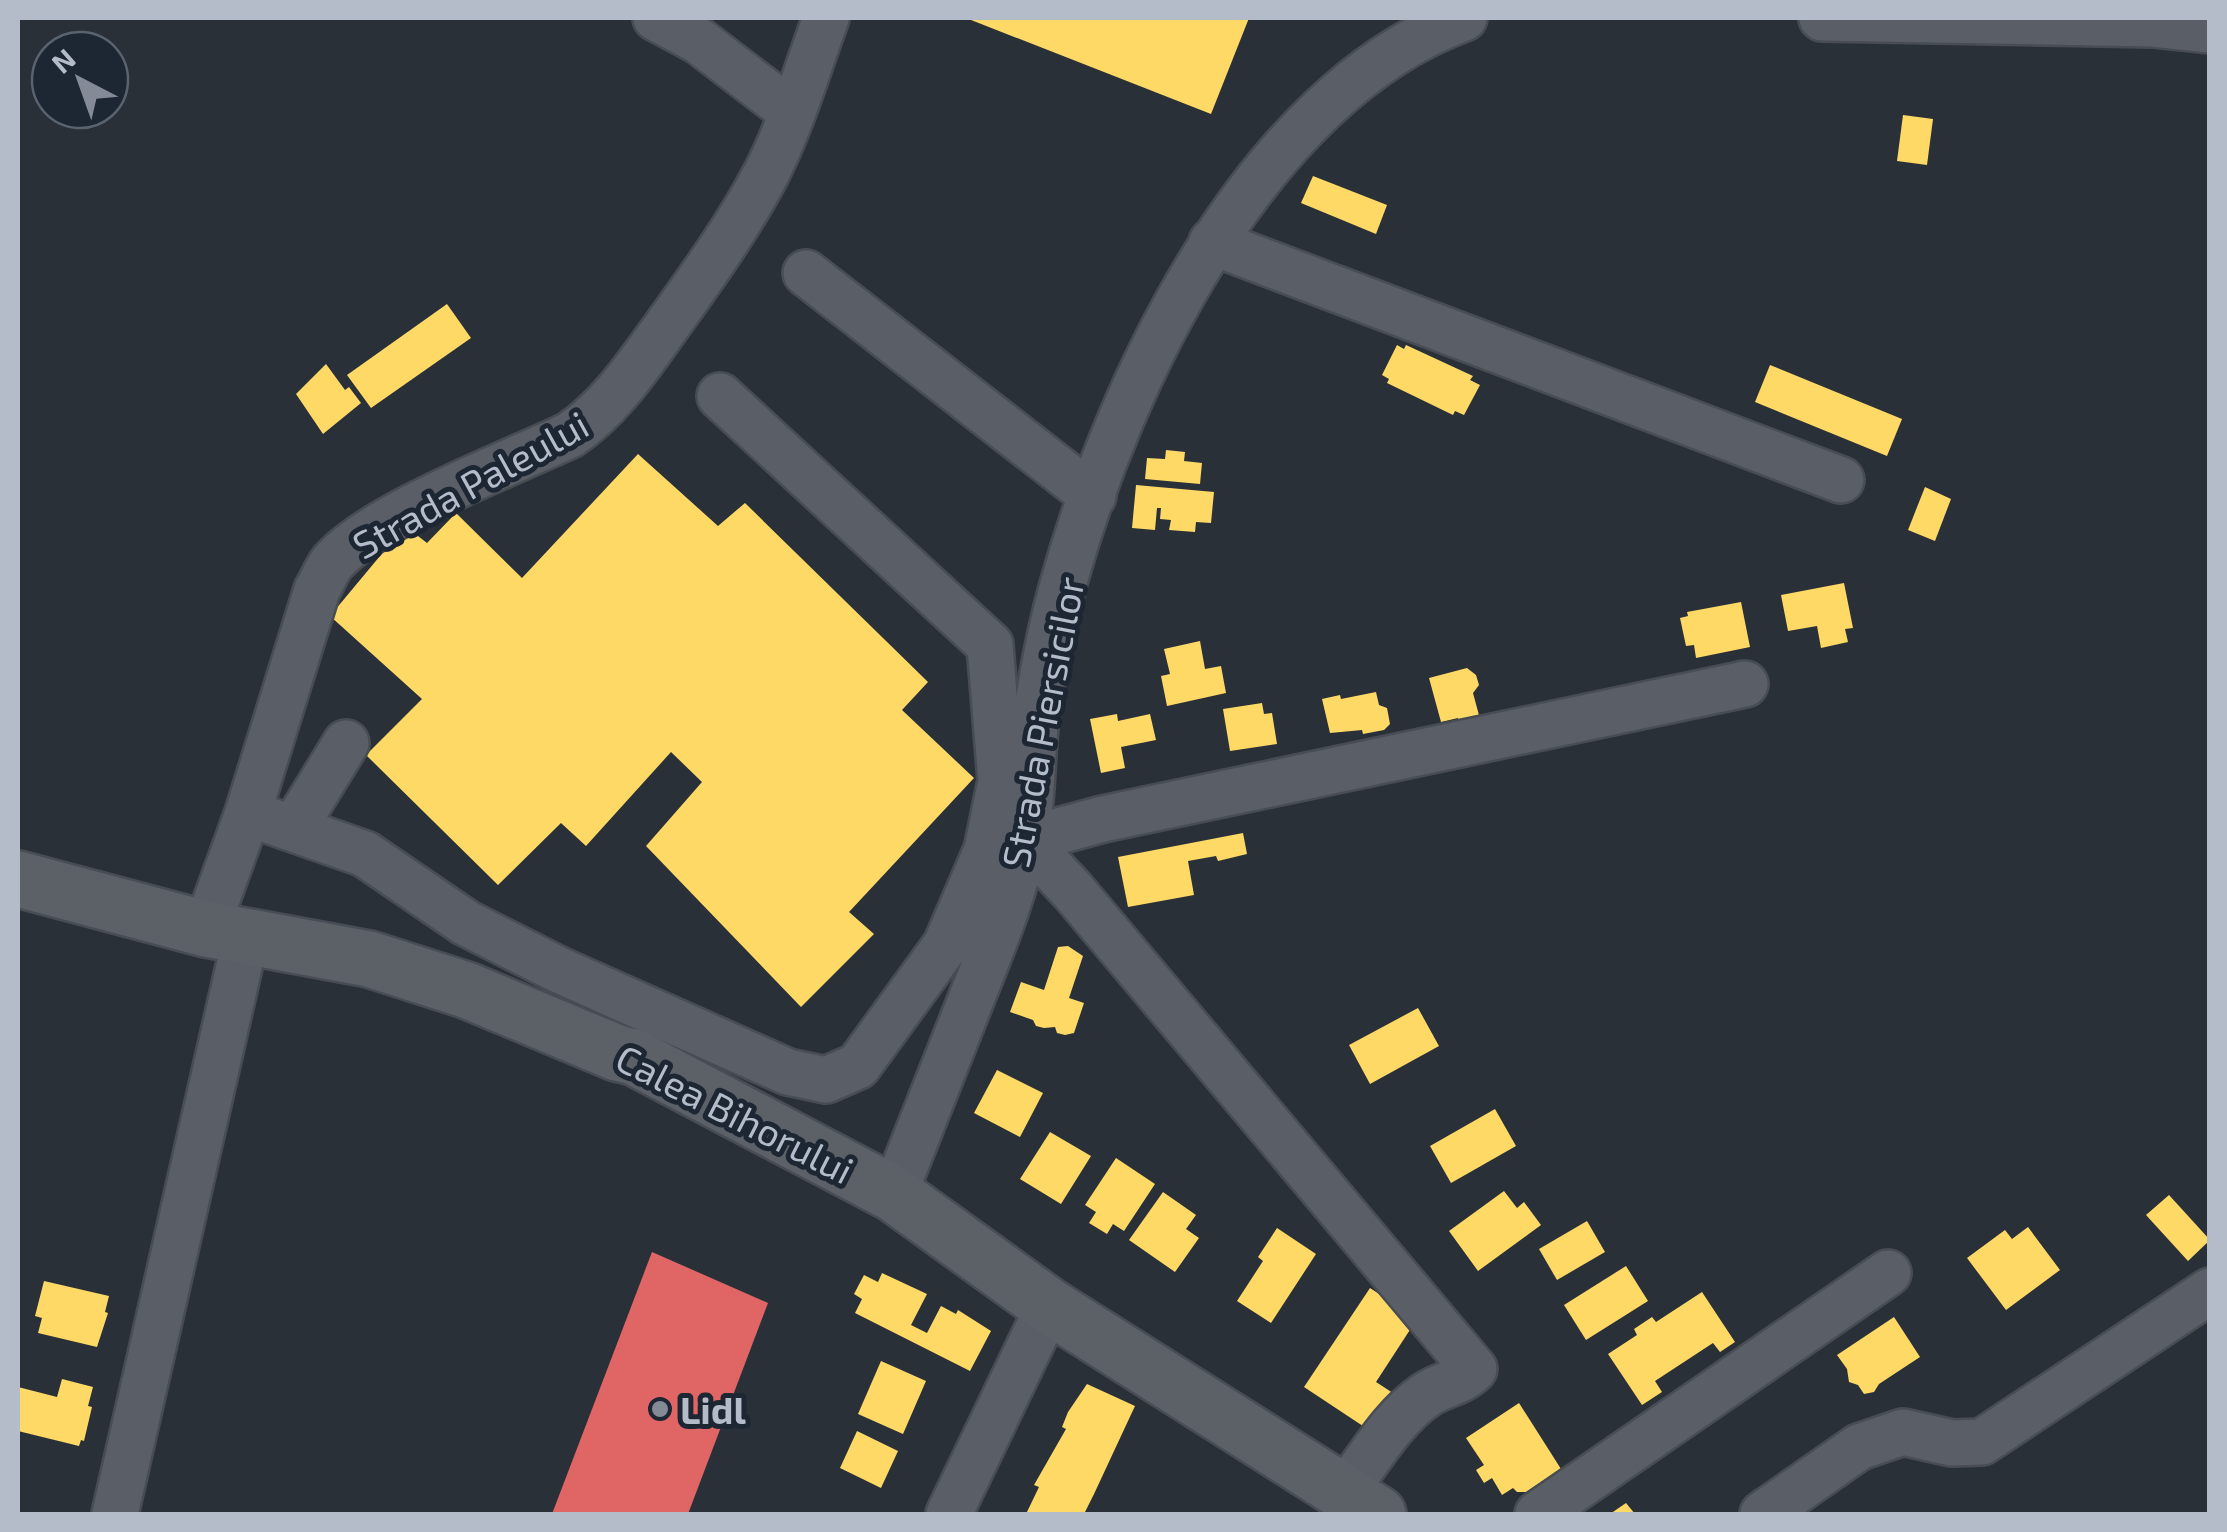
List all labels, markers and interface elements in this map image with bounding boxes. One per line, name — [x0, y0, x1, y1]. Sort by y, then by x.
north arrow — [30, 30, 130, 130]
text: N — [44, 41, 82, 80]
street label: Strada Paleului — [344, 400, 596, 568]
street label: Strada Piersicilor — [991, 573, 1093, 871]
street label: Calea Bihorului — [609, 1034, 861, 1192]
place label: Lidl — [680, 1386, 747, 1432]
marker: Lidl — [649, 1398, 671, 1420]

